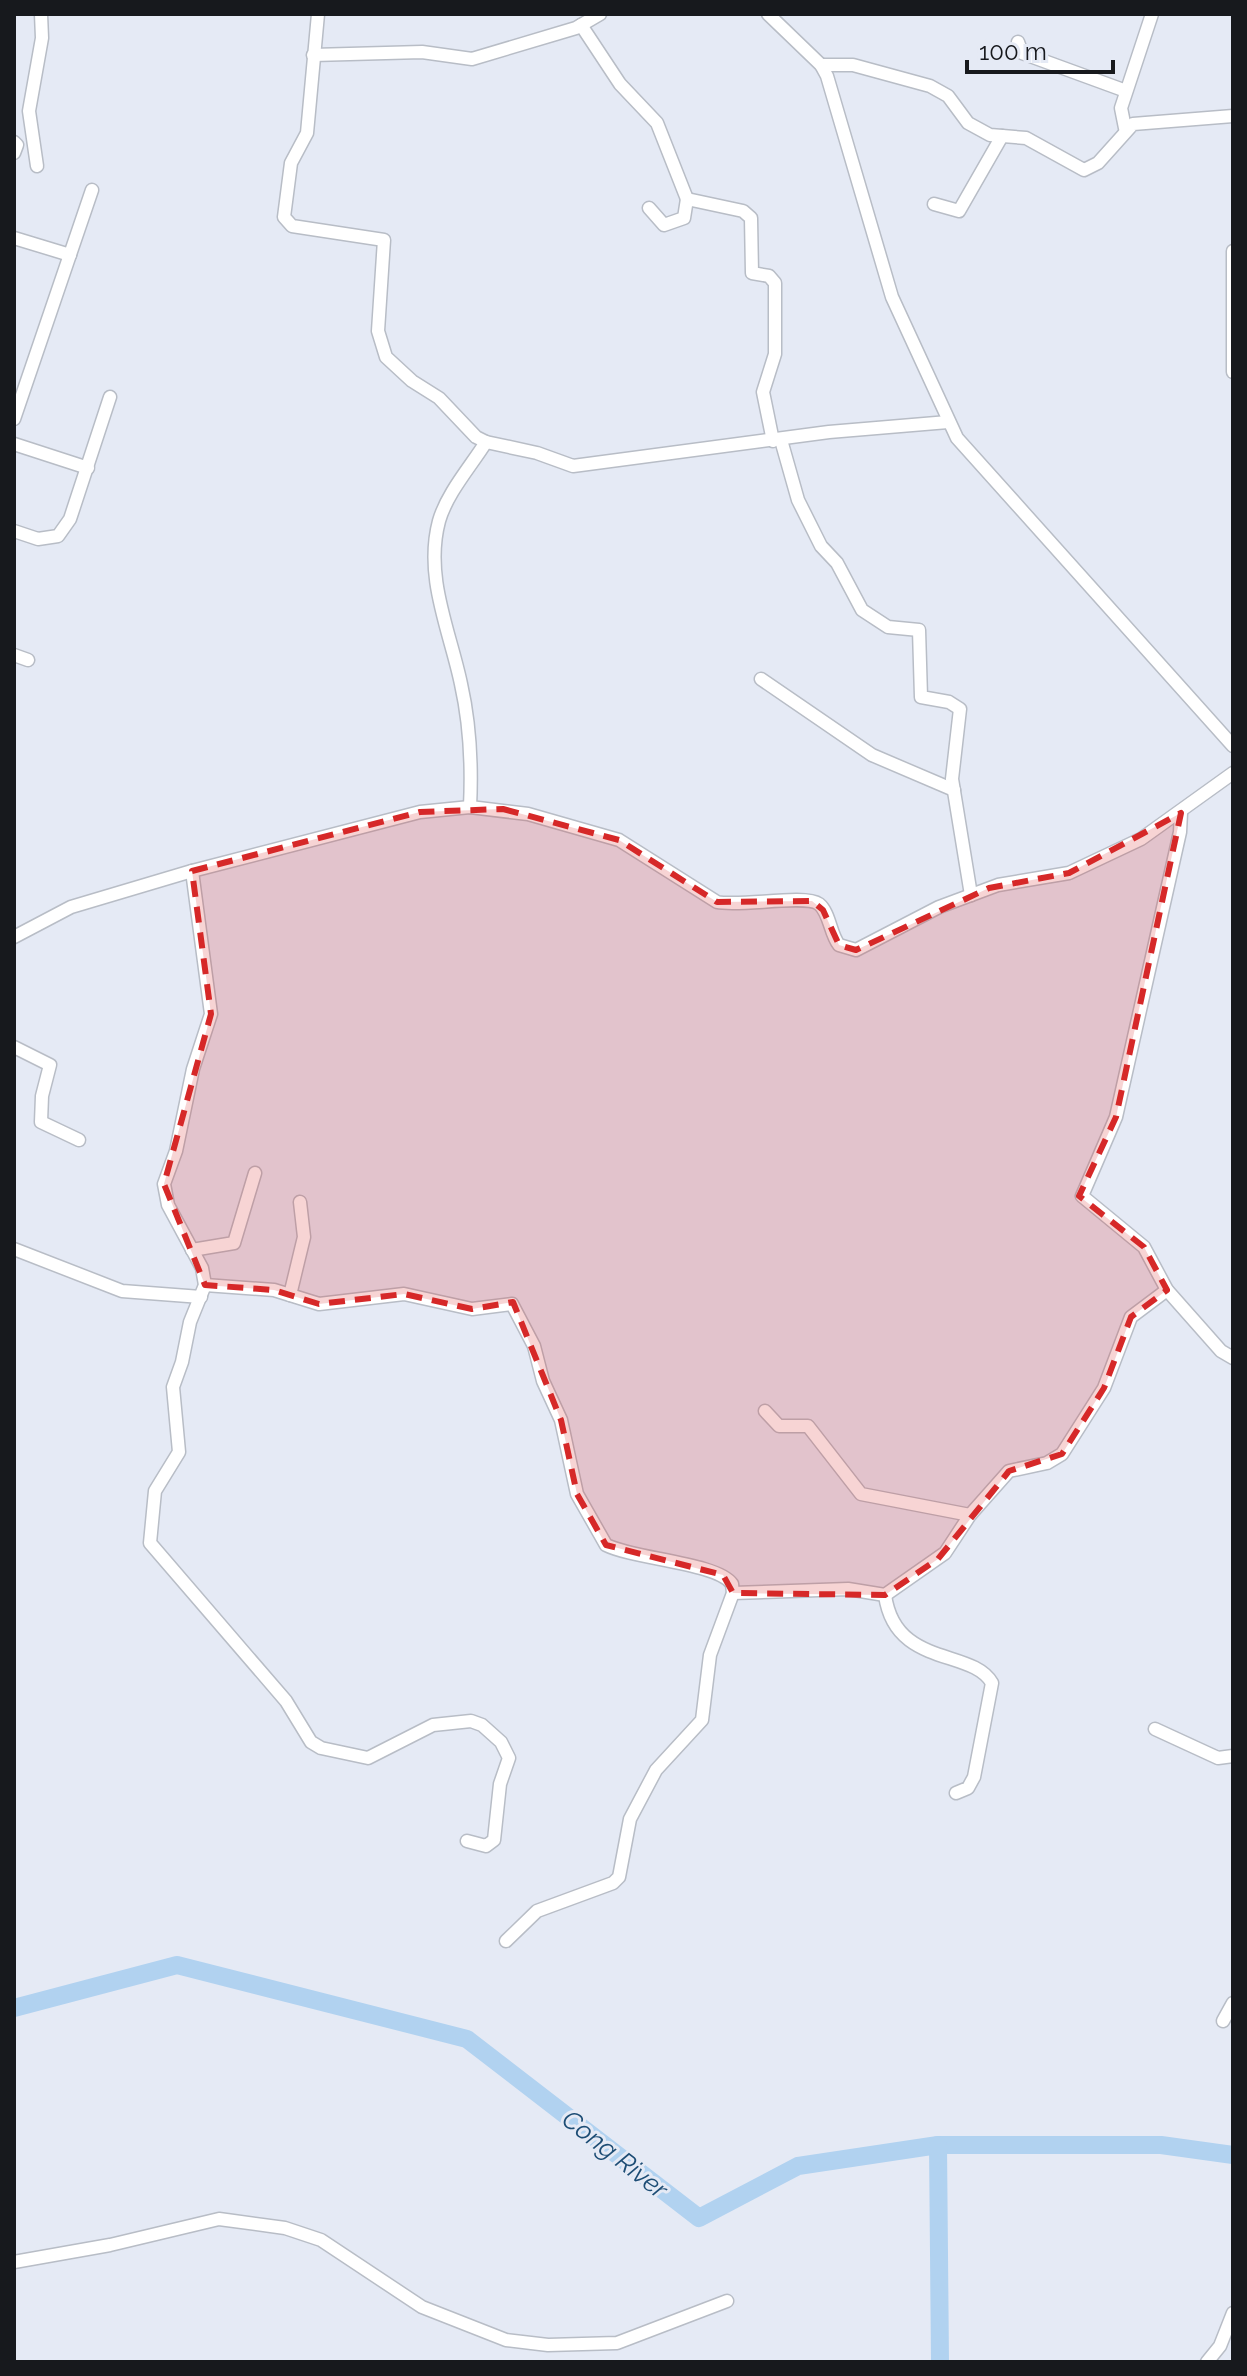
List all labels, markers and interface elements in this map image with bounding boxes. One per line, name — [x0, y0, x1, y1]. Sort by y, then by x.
scale bar — [967, 24, 1113, 74]
text: 100 m — [979, 37, 1047, 66]
water label: Cong River — [556, 2104, 675, 2205]

